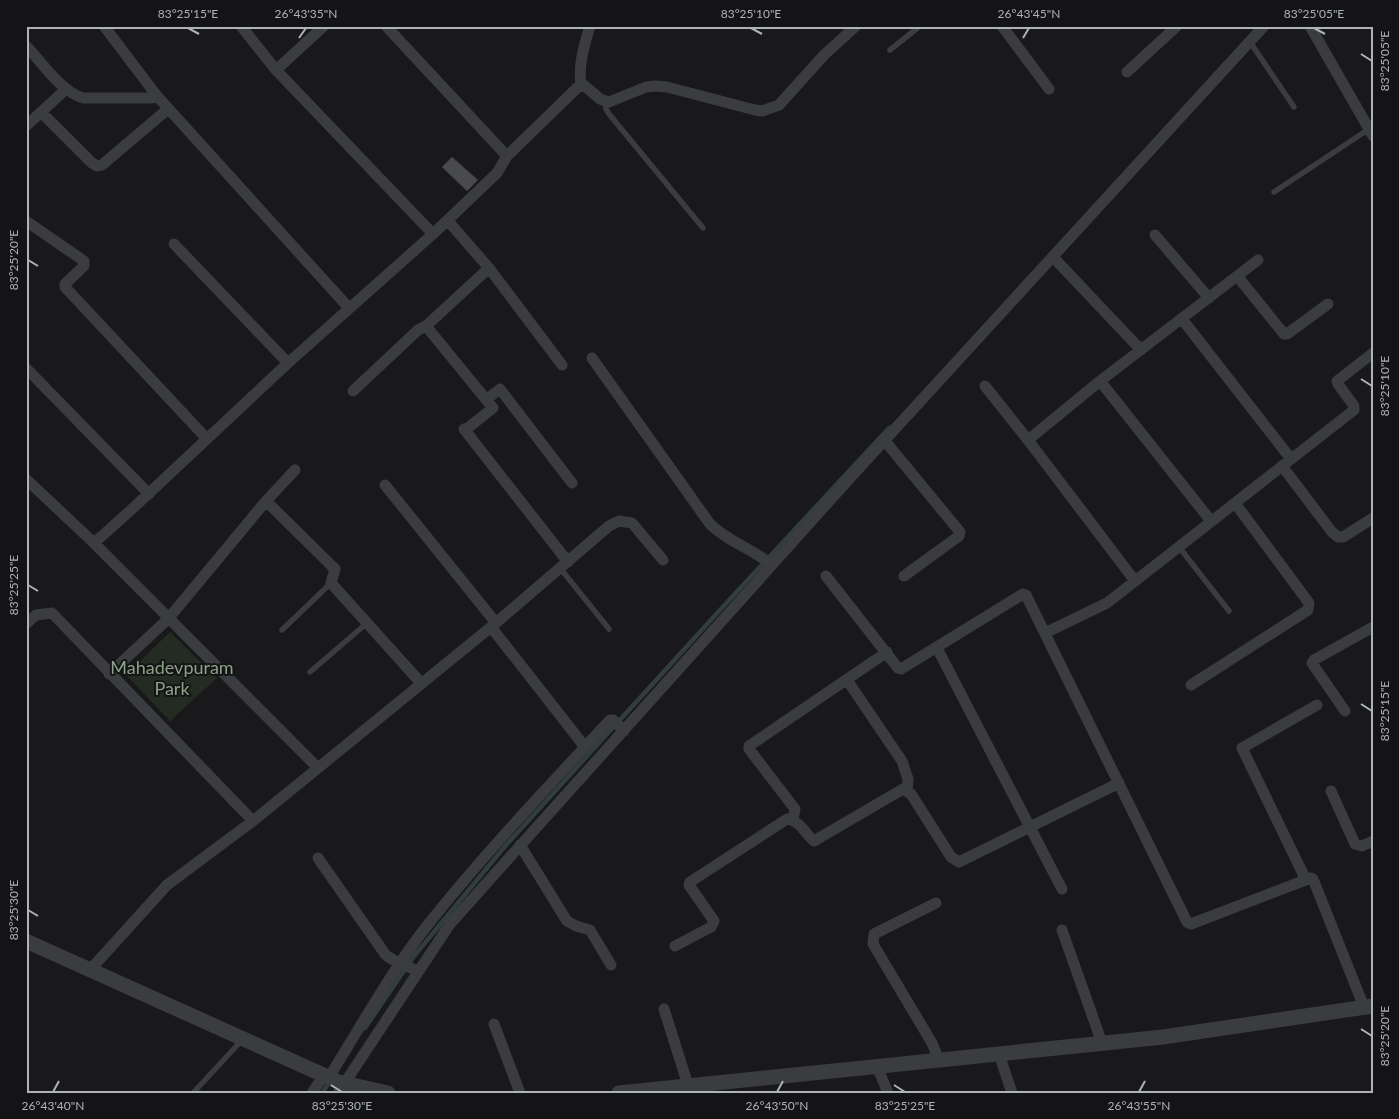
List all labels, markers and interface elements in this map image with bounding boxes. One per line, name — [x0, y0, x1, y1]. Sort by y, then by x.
text: 83°25'15"E — [158, 6, 218, 21]
text: 26°43'35"N — [275, 6, 337, 21]
text: 83°25'10"E — [721, 6, 781, 21]
text: 26°43'45"N — [998, 6, 1060, 21]
text: 83°25'05"E — [1284, 6, 1344, 21]
text: 83°25'05"E — [1377, 31, 1392, 91]
text: 83°25'20"E — [6, 230, 21, 290]
text: 83°25'10"E — [1377, 356, 1392, 416]
text: 83°25'25"E — [6, 555, 21, 615]
park label: Mahadevpuram Park — [110, 656, 234, 699]
text: 83°25'15"E — [1377, 681, 1392, 741]
text: 83°25'30"E — [6, 880, 21, 940]
text: 83°25'20"E — [1377, 1006, 1392, 1066]
text: 26°43'40"N — [22, 1098, 84, 1113]
text: 83°25'30"E — [312, 1098, 372, 1113]
text: 26°43'50"N — [746, 1098, 808, 1113]
text: 83°25'25"E — [875, 1098, 935, 1113]
text: 26°43'55"N — [1108, 1098, 1170, 1113]

